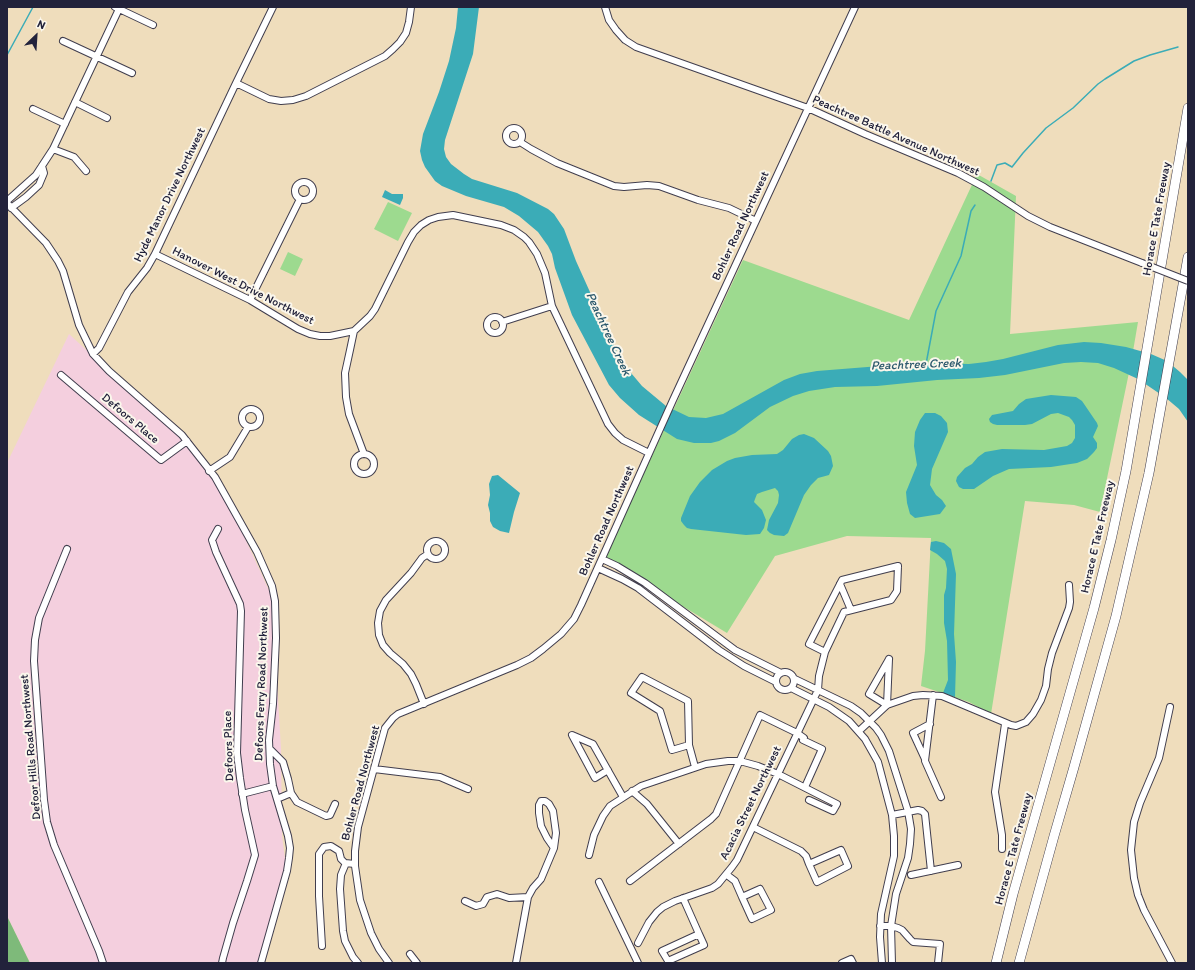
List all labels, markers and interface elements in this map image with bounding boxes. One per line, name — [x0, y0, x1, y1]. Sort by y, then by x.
north arrow — [16, 16, 56, 56]
text: N — [35, 17, 47, 32]
street label: Peachtree Battle Avenue Northwest — [810, 93, 982, 179]
street label: Hyde Manor Drive Northwest — [131, 125, 209, 265]
street label: Horace E Tate Freeway — [1140, 161, 1174, 277]
street label: Bohler Road Northwest — [709, 169, 773, 283]
street label: Hanover West Drive Northwest — [169, 244, 317, 328]
water label: Peachtree Creek — [582, 290, 634, 378]
water label: Peachtree Creek — [871, 356, 961, 374]
street label: Defoors Place — [98, 391, 162, 447]
street label: Bohler Road Northwest — [576, 464, 638, 578]
street label: Horace E Tate Freeway — [1078, 479, 1118, 595]
street label: Defoors Ferry Road Northwest — [252, 607, 272, 761]
street label: Defoor Hills Road Northwest — [17, 674, 45, 820]
street label: Defoors Place — [221, 710, 237, 782]
street label: Bohler Road Northwest — [339, 724, 383, 842]
street label: Acacia Street Northwest — [717, 744, 785, 862]
street label: Horace E Tate Freeway — [992, 791, 1036, 907]

